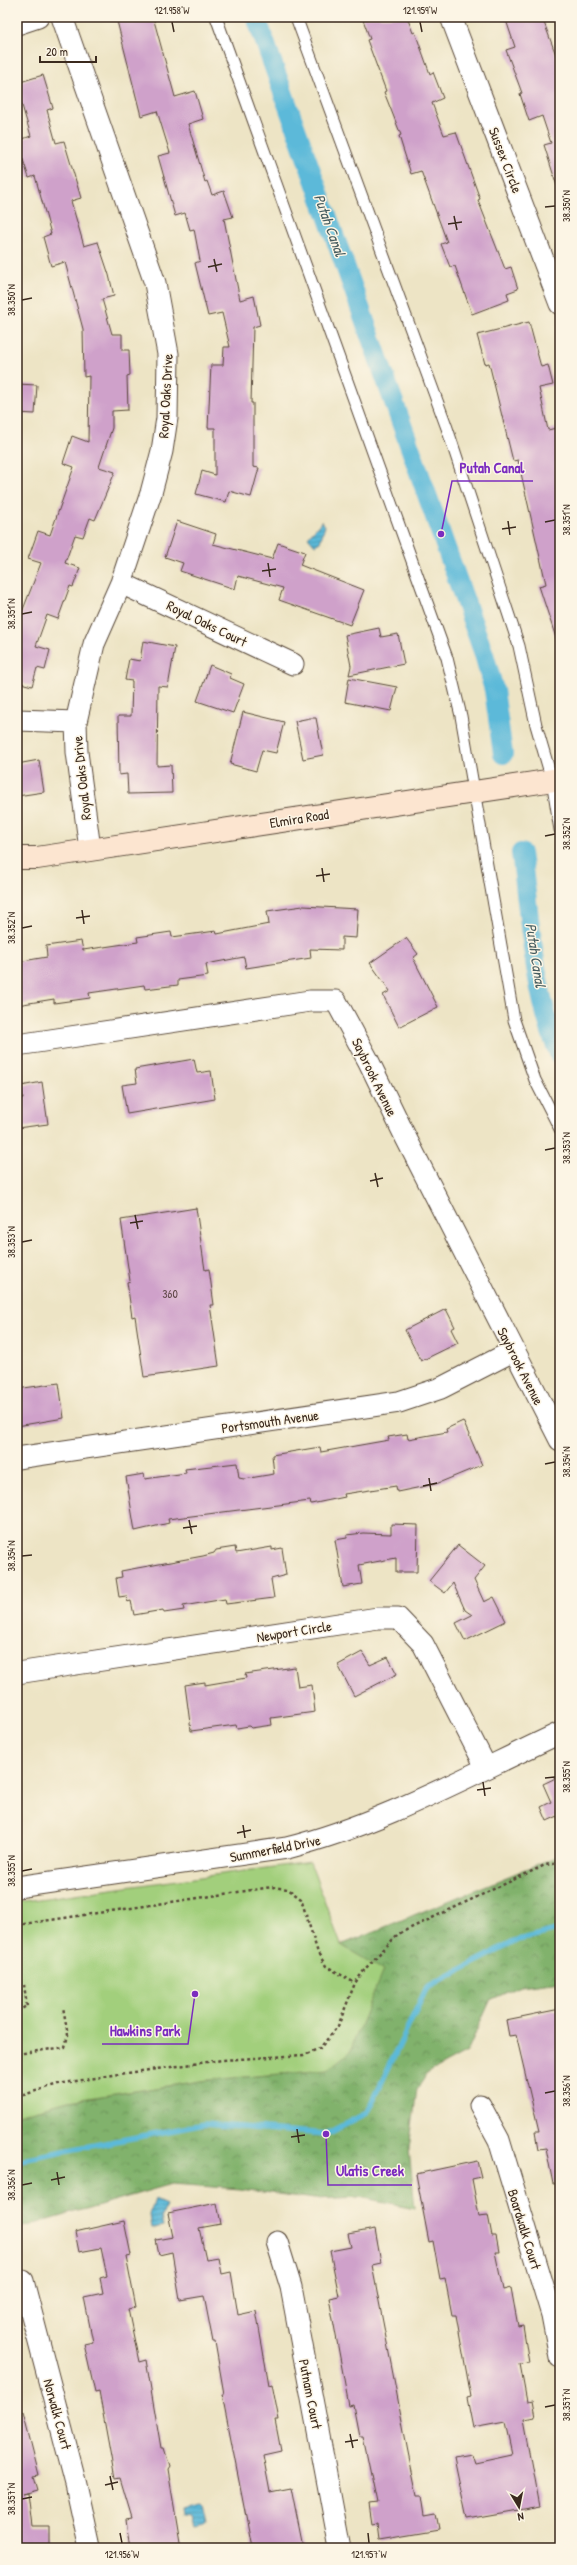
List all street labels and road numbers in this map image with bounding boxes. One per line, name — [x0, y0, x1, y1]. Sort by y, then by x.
street label: Sussex Circle — [485, 124, 527, 196]
street label: Royal Oaks Drive — [153, 353, 178, 439]
street label: Royal Oaks Court — [163, 595, 250, 652]
street label: Royal Oaks Drive — [67, 735, 96, 821]
street label: Elmira Road — [268, 804, 330, 832]
street label: Saybrook Avenue — [347, 1035, 402, 1120]
street label: Saybrook Avenue — [492, 1324, 549, 1409]
street label: Portsmouth Avenue — [220, 1405, 320, 1437]
street label: Newport Circle — [255, 1616, 333, 1647]
street label: Summerfield Drive — [228, 1830, 322, 1866]
street label: Boardwalk Court — [504, 2187, 546, 2272]
street label: Putnam Court — [295, 2357, 327, 2431]
street label: Norwalk Court — [39, 2377, 77, 2452]

